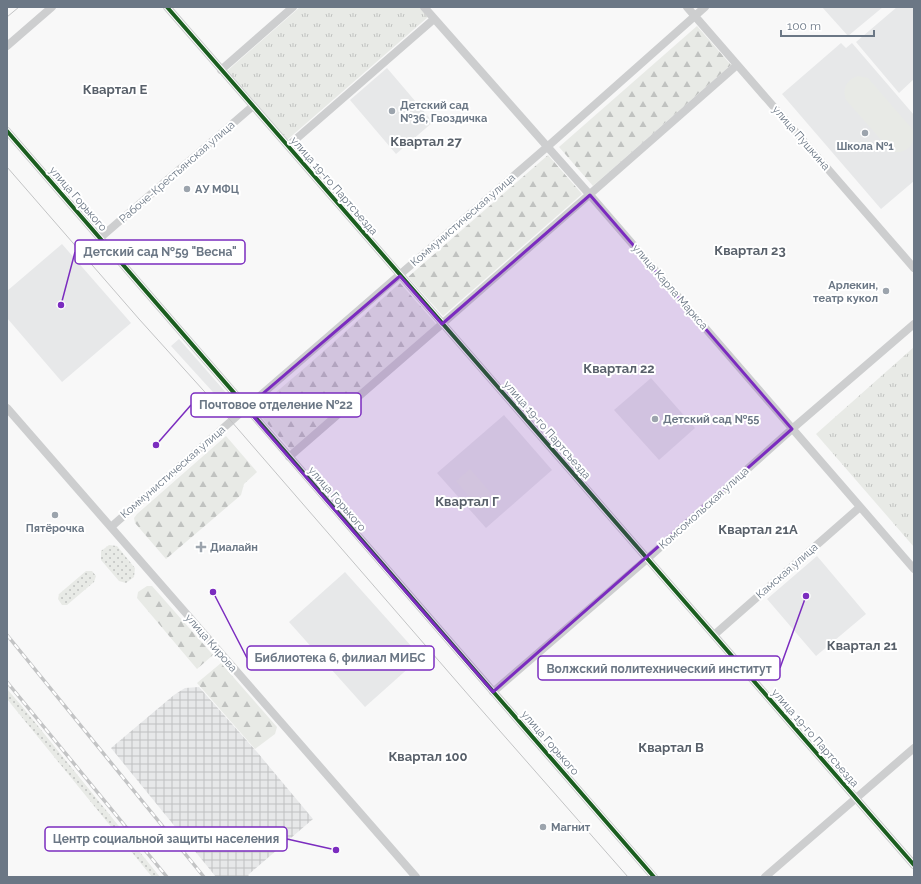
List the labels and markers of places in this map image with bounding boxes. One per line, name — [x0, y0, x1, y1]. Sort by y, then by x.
place label: Детский сад №36, Гвоздичка — [400, 99, 487, 125]
marker: Детский сад №36, Гвоздичка — [387, 106, 397, 116]
marker: Школа №1 — [860, 128, 870, 138]
place label: Школа №1 — [836, 140, 894, 153]
place label: АУ МФЦ — [195, 183, 239, 196]
marker: АУ МФЦ — [182, 184, 192, 194]
callout: Детский сад №59 "Весна" — [75, 240, 245, 264]
place label: Арлекин, театр кукол — [813, 279, 878, 305]
marker: Арлекин, театр кукол — [881, 286, 891, 296]
callout: Почтовое отделение №22 — [191, 393, 361, 417]
place label: Детский сад №55 — [663, 413, 759, 426]
marker: Детский сад №55 — [650, 414, 660, 424]
marker: Пятёрочка — [50, 510, 60, 520]
place label: Пятёрочка — [26, 522, 84, 535]
marker: Диалайн — [195, 541, 207, 553]
place label: Диалайн — [210, 541, 258, 554]
callout: Библиотека 6, филиал МИБС — [247, 646, 434, 670]
callout: Волжский политехнический институт — [538, 656, 780, 680]
place label: Магнит — [551, 821, 591, 834]
marker: Магнит — [538, 822, 548, 832]
callout: Центр социальной защиты населения — [45, 827, 287, 851]

